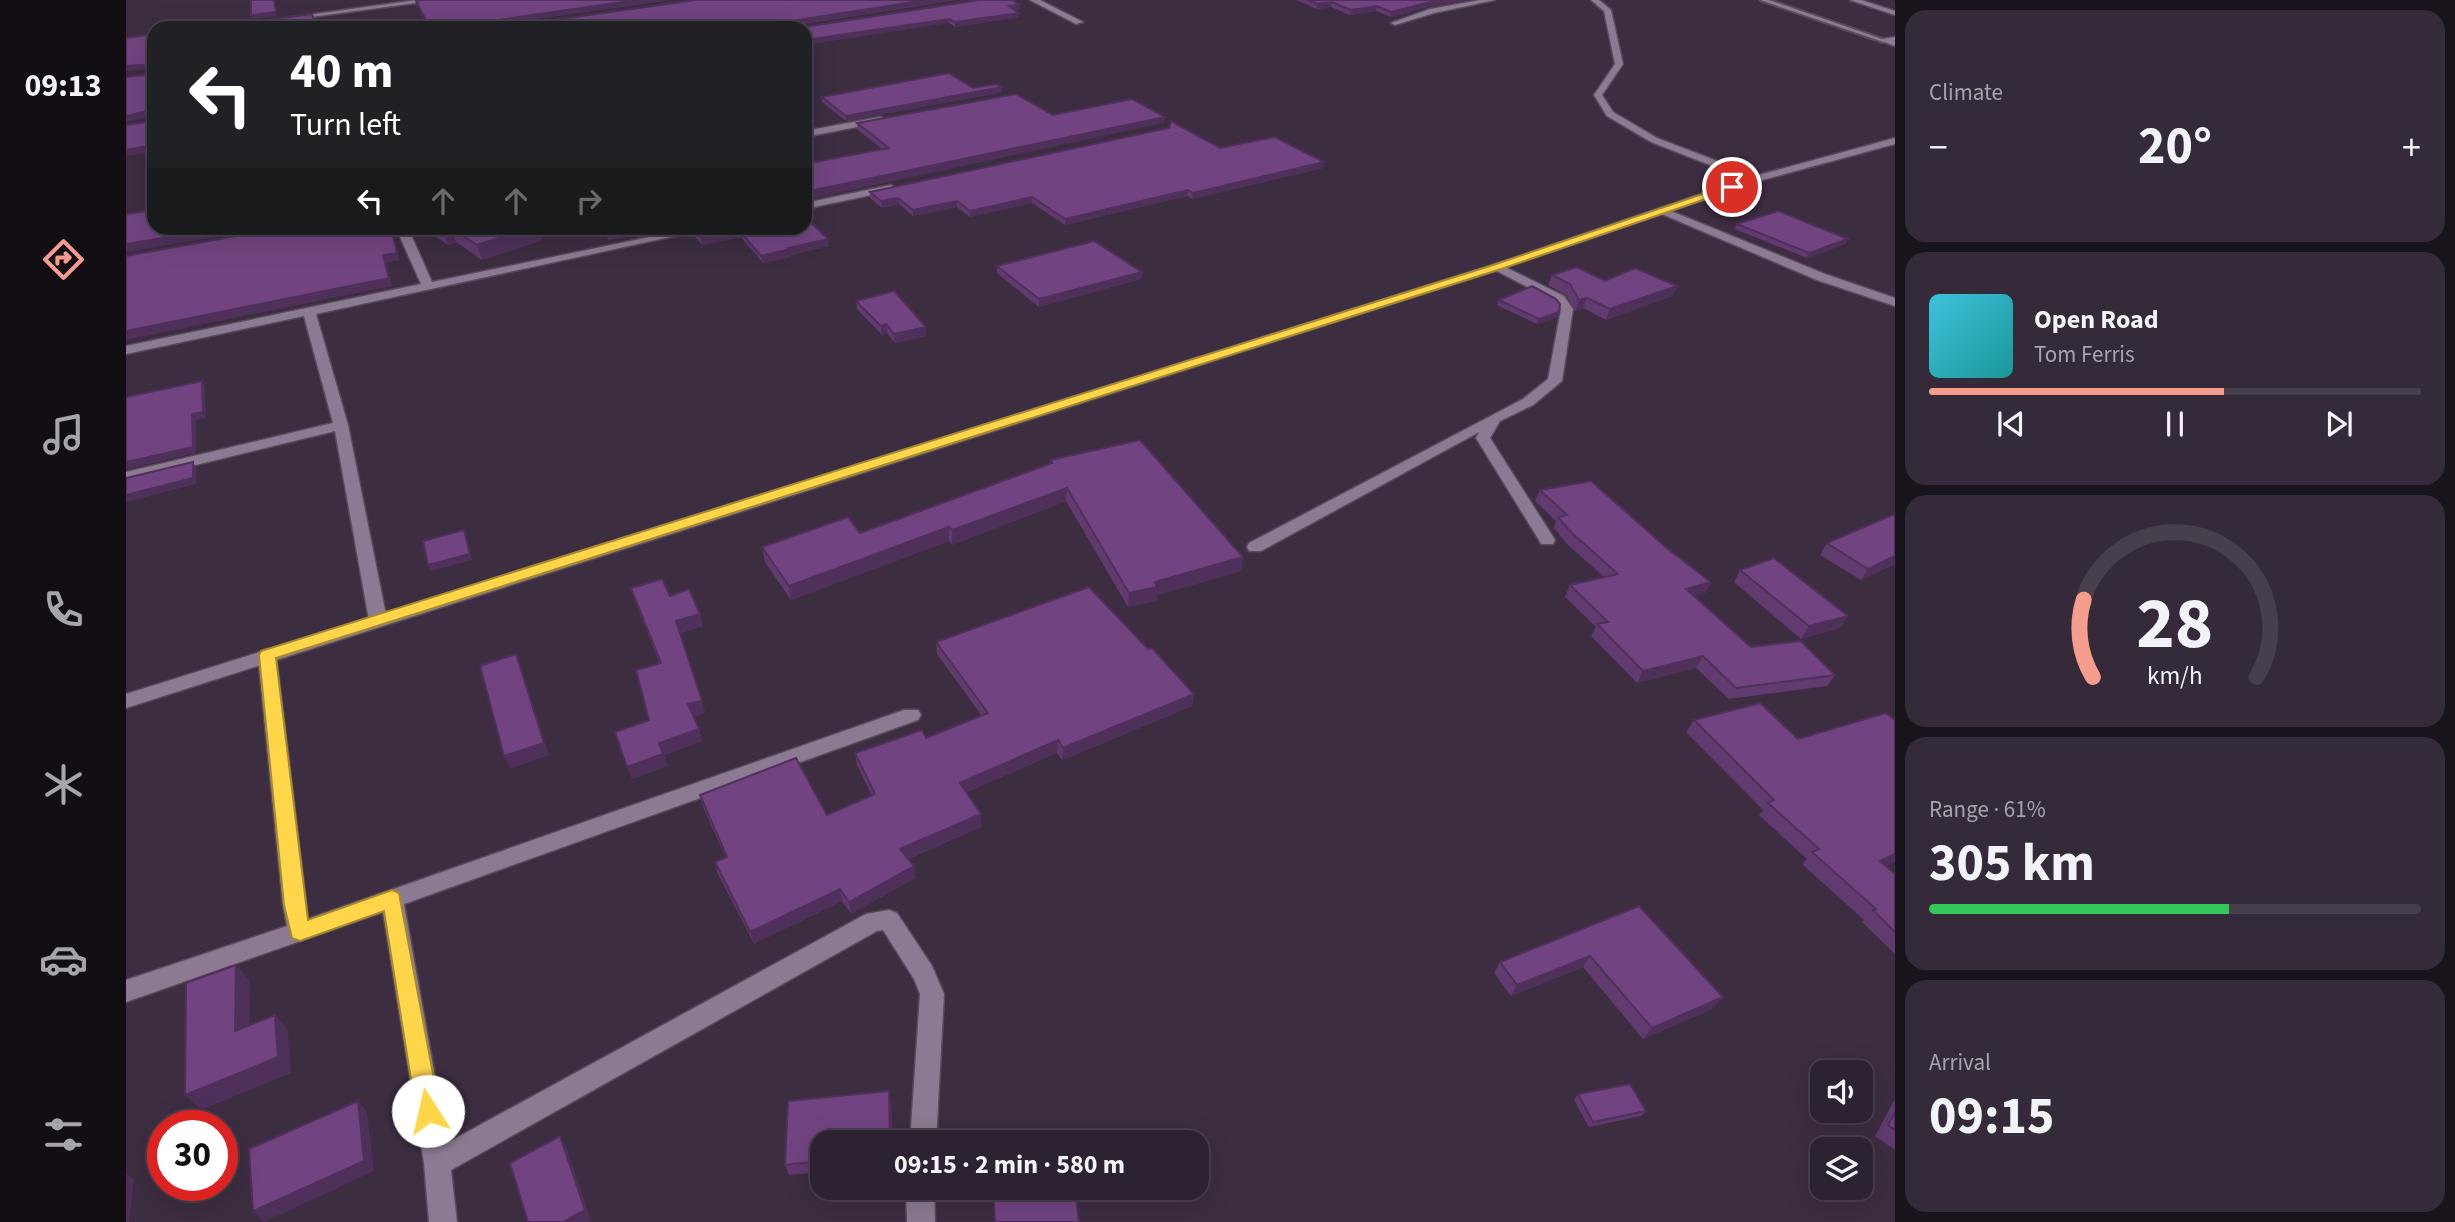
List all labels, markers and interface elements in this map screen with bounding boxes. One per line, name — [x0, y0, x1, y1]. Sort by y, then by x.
text: 40 m — [290, 37, 394, 107]
icon: left — [175, 49, 266, 140]
text: 09:13 — [24, 63, 102, 109]
text: Climate — [1929, 76, 2003, 109]
text: Turn left — [290, 102, 401, 148]
text: 20° — [2138, 110, 2212, 184]
text: − — [1929, 121, 1948, 175]
text: + — [2402, 121, 2421, 175]
pin — [1702, 157, 1762, 217]
icon: arrive — [1713, 168, 1751, 206]
icon: left — [351, 182, 389, 220]
icon: ahead — [424, 182, 462, 220]
icon: ahead — [497, 182, 535, 220]
icon: right — [570, 182, 608, 220]
icon: directions — [39, 235, 88, 284]
text: Open Road — [2034, 301, 2159, 338]
text: Tom Ferris — [2034, 338, 2135, 371]
icon: previous — [1992, 405, 2030, 443]
icon: pause — [2156, 405, 2194, 443]
icon: next — [2320, 405, 2358, 443]
icon: music — [39, 410, 88, 459]
text: 28 — [2137, 572, 2213, 676]
icon: phone — [39, 585, 88, 634]
text: km/h — [2147, 658, 2203, 694]
icon: climate — [39, 760, 88, 809]
text: Range · 61% — [1929, 793, 2046, 826]
text: 305 km — [1929, 827, 2095, 901]
icon: car — [39, 935, 88, 984]
text: Arrival — [1929, 1046, 1991, 1079]
map controls — [1810, 1060, 1873, 1200]
button: sound — [1810, 1060, 1873, 1123]
position arrow — [391, 1074, 465, 1148]
text: 09:15 — [1929, 1080, 2054, 1154]
icon: filters — [39, 1110, 88, 1159]
speed limit sign: 30 — [147, 1110, 238, 1201]
button: layers — [1810, 1137, 1873, 1200]
text: 09:15 · 2 min · 580 m — [894, 1146, 1125, 1183]

